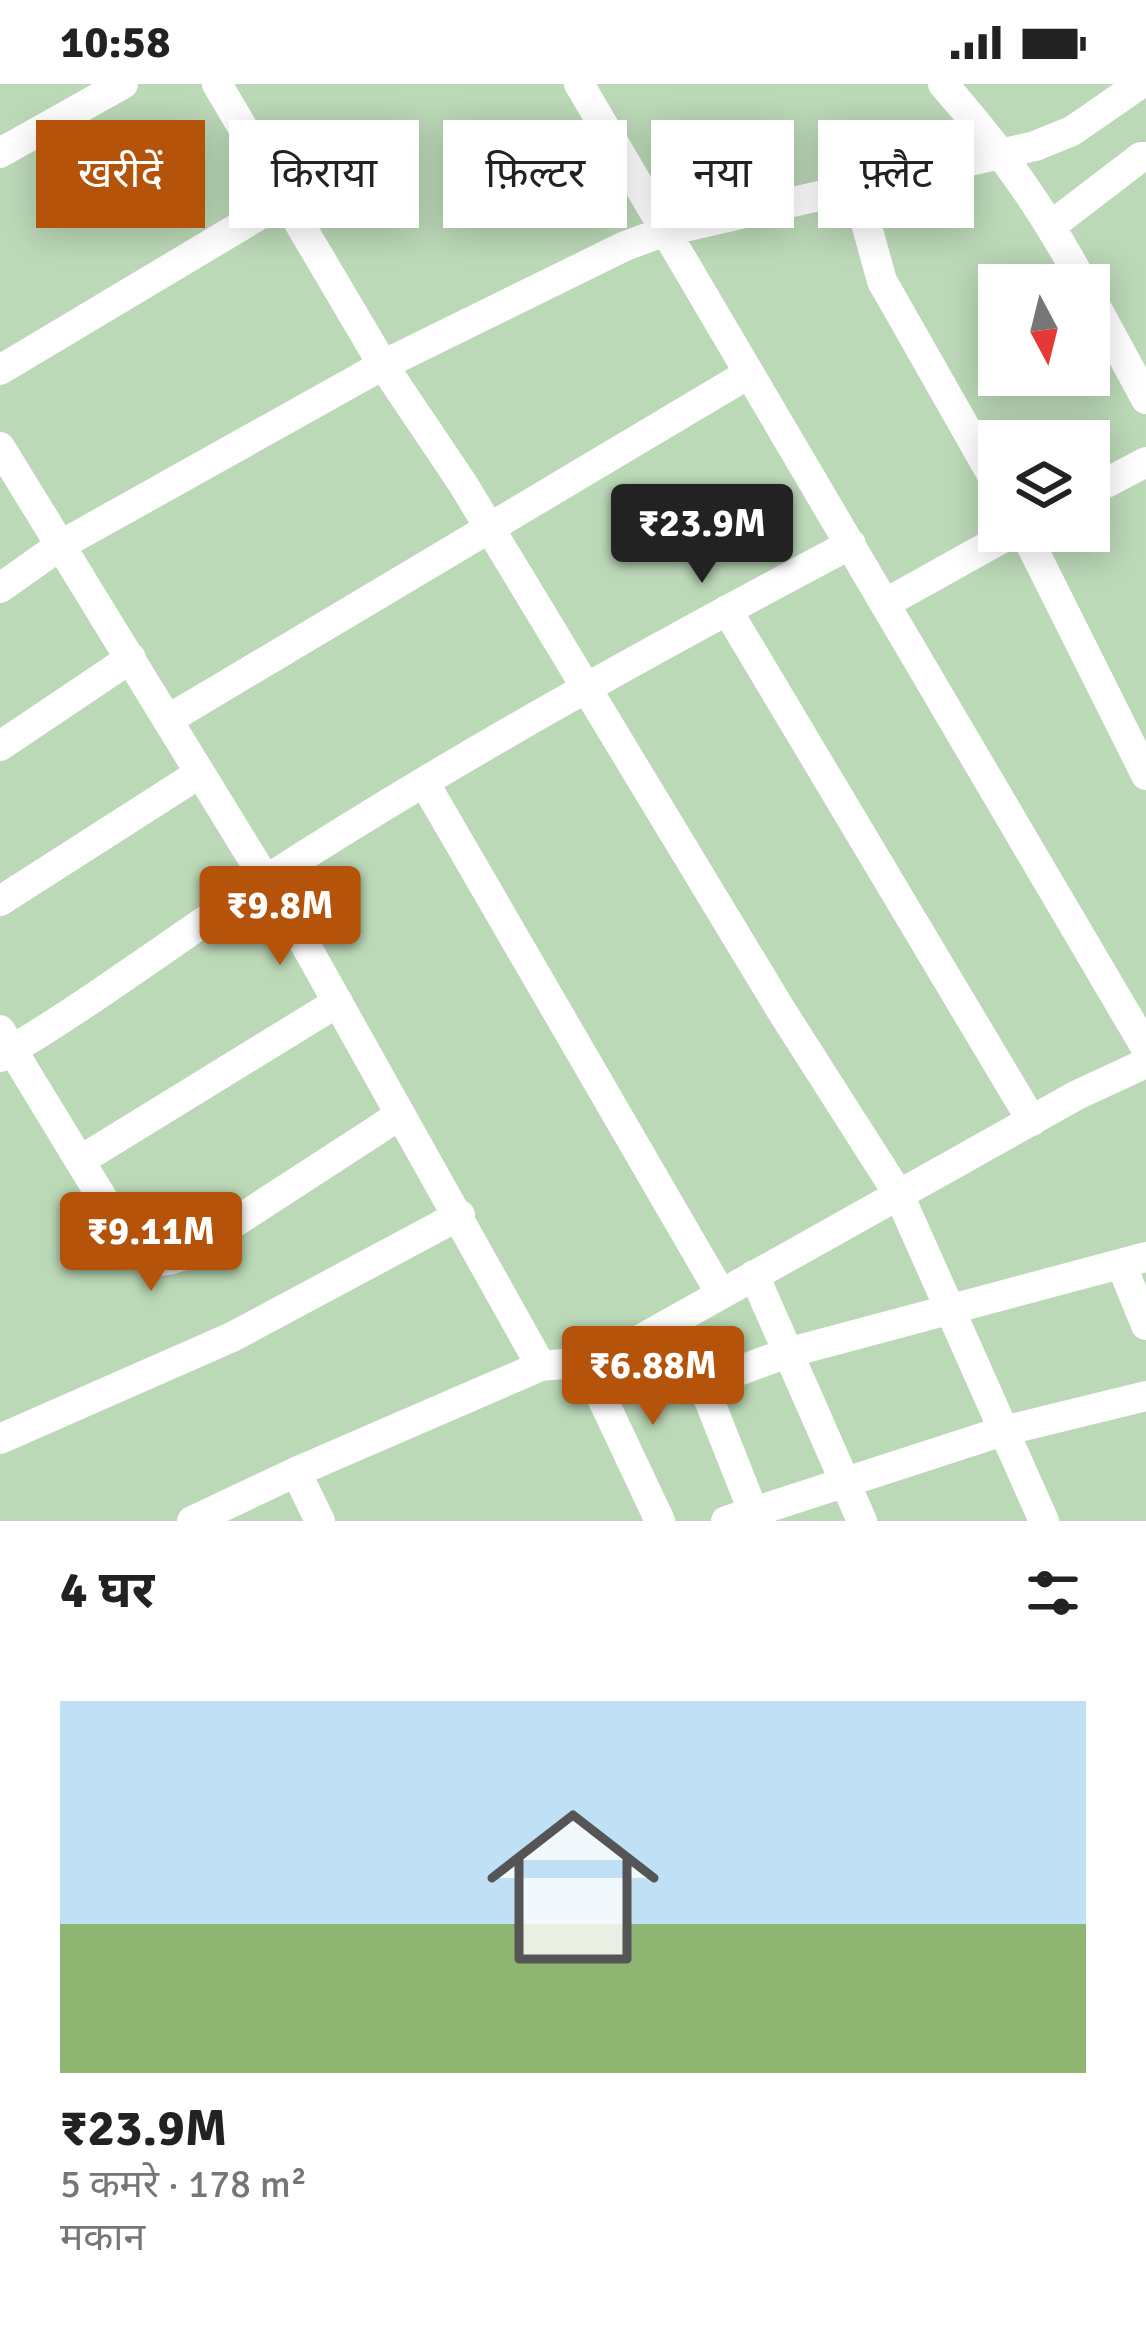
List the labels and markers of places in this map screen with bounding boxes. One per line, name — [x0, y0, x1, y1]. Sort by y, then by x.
pin: ₹23.9M — [604, 484, 800, 586]
pin: ₹9.8M — [196, 866, 364, 968]
pin: ₹9.11M — [53, 1192, 249, 1294]
pin: ₹6.88M — [555, 1326, 751, 1428]

